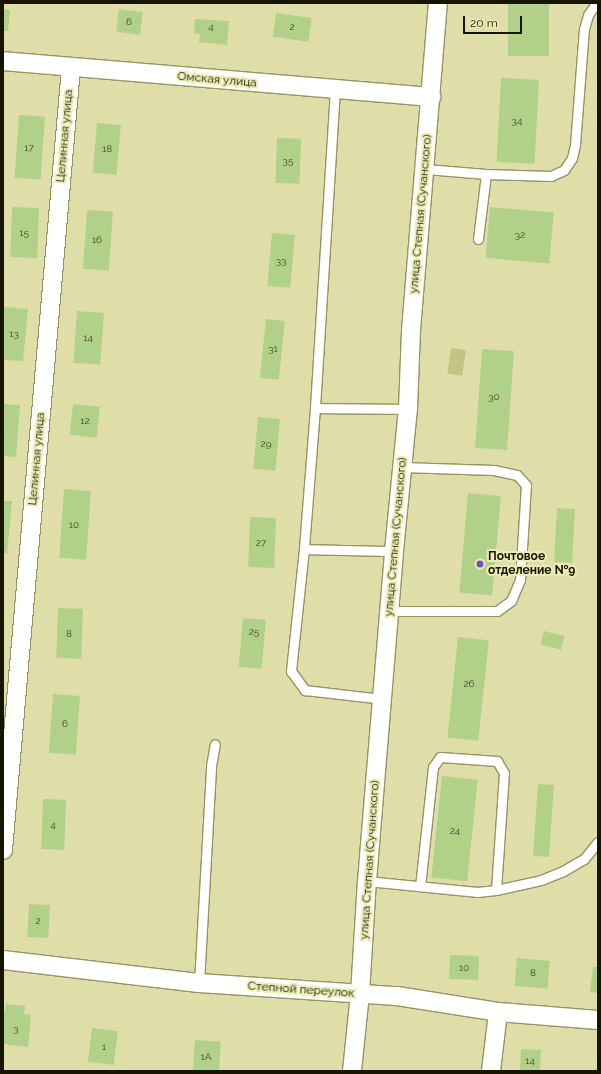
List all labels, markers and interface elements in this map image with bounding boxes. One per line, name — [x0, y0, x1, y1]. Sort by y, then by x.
scale bar — [465, 8, 524, 34]
house number: 6 — [126, 16, 132, 28]
text: 20 m — [470, 16, 498, 30]
house number: 4 — [208, 21, 214, 33]
house number: 2 — [289, 21, 295, 33]
street label: Омская улица — [177, 69, 257, 91]
street label: Целинная улица — [54, 89, 76, 183]
house number: 34 — [512, 115, 522, 127]
street label: улица Степная (Сучанского) — [407, 134, 435, 294]
house number: 17 — [24, 142, 34, 154]
house number: 18 — [102, 143, 112, 155]
house number: 35 — [283, 155, 293, 167]
house number: 15 — [19, 227, 29, 239]
house number: 32 — [515, 229, 525, 241]
house number: 16 — [92, 234, 102, 246]
house number: 33 — [276, 255, 286, 267]
house number: 13 — [9, 328, 19, 340]
house number: 14 — [83, 332, 93, 344]
house number: 31 — [268, 343, 278, 355]
house number: 30 — [488, 391, 500, 403]
street label: Целинная улица — [26, 412, 48, 506]
house number: 12 — [80, 415, 90, 427]
house number: 29 — [260, 438, 272, 450]
street label: улица Степная (Сучанского) — [382, 457, 410, 617]
house number: 10 — [69, 519, 79, 531]
house number: 27 — [256, 537, 266, 549]
place label: Почтовое отделение №9 — [488, 550, 575, 578]
marker: Почтовое отделение №9 — [475, 559, 485, 569]
house number: 25 — [249, 626, 259, 638]
house number: 8 — [66, 628, 72, 640]
house number: 26 — [463, 678, 475, 690]
house number: 6 — [62, 718, 68, 730]
street label: улица Степная (Сучанского) — [357, 780, 383, 940]
house number: 4 — [50, 819, 56, 831]
house number: 24 — [450, 825, 460, 837]
house number: 2 — [35, 915, 41, 927]
house number: 10 — [459, 962, 469, 974]
house number: 8 — [530, 967, 536, 979]
street label: Степной переулок — [247, 979, 355, 1001]
house number: 3 — [13, 1023, 19, 1035]
house number: 1 — [102, 1041, 106, 1053]
house number: 1А — [200, 1051, 212, 1063]
house number: 14 — [525, 1055, 535, 1067]

